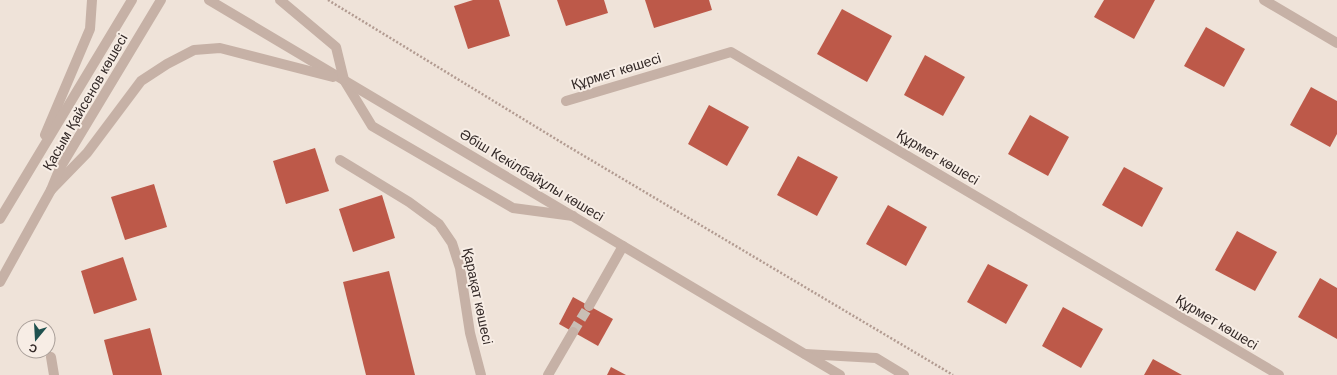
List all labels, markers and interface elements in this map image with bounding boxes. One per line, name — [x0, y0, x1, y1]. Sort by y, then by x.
street label: Қасым Қайсенов көшесі — [39, 31, 131, 173]
street label: Құрмет көшесі — [569, 50, 663, 92]
street label: Әбіш Кекілбайұлы көшесі — [457, 125, 607, 225]
street label: Құрмет көшесі — [894, 126, 982, 188]
street label: Қарақат көшесі — [460, 246, 496, 346]
street label: Құрмет көшесі — [1173, 291, 1261, 353]
north arrow — [16, 319, 56, 359]
text: С — [27, 342, 39, 355]

